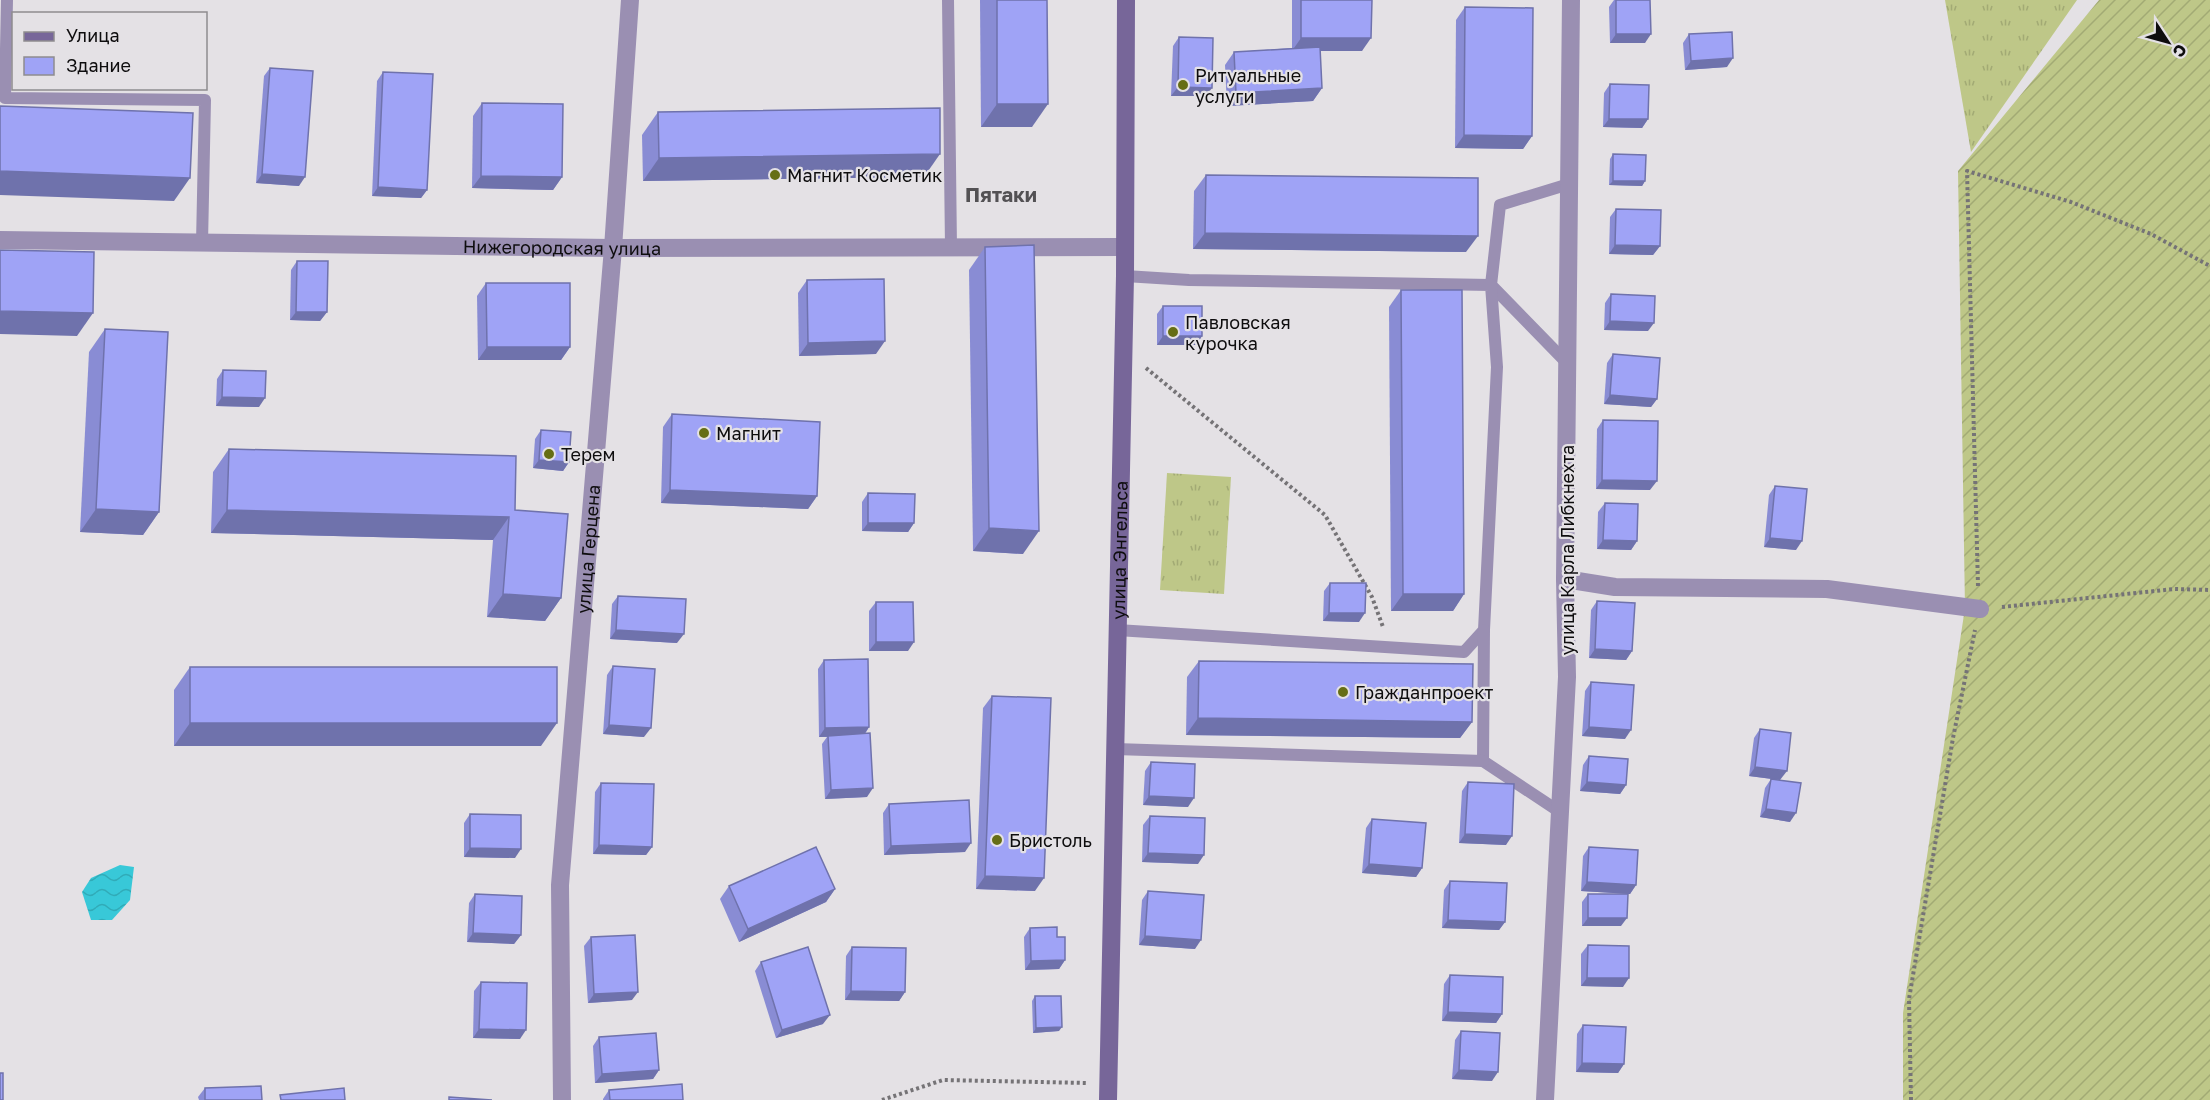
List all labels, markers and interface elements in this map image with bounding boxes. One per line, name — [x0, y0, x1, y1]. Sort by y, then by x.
legend — [12, 12, 207, 90]
north arrow — [2138, 12, 2198, 72]
text: Улица — [66, 24, 120, 46]
text: С — [2169, 40, 2192, 61]
text: Здание — [66, 54, 131, 76]
place label: Ритуальные услуги — [1195, 64, 1301, 107]
marker: Ритуальные услуги — [1176, 78, 1190, 92]
place label: Магнит Косметик — [787, 164, 942, 186]
marker: Магнит Косметик — [768, 168, 782, 182]
district label: Пятаки — [965, 182, 1037, 206]
street label: Нижегородская улица — [463, 235, 661, 259]
place label: Павловская курочка — [1185, 311, 1291, 354]
marker: Павловская курочка — [1166, 325, 1180, 339]
place label: Магнит — [716, 422, 781, 444]
marker: Магнит — [697, 426, 711, 440]
place label: Терем — [561, 443, 615, 465]
street label: улица Карла Либкнехта — [1556, 445, 1578, 655]
marker: Терем — [542, 447, 556, 461]
street label: улица Энгельса — [1107, 480, 1132, 620]
street label: улица Герцена — [572, 484, 604, 615]
place label: Гражданпроект — [1355, 681, 1494, 703]
marker: Гражданпроект — [1336, 685, 1350, 699]
place label: Бристоль — [1009, 829, 1092, 851]
marker: Бристоль — [990, 833, 1004, 847]

